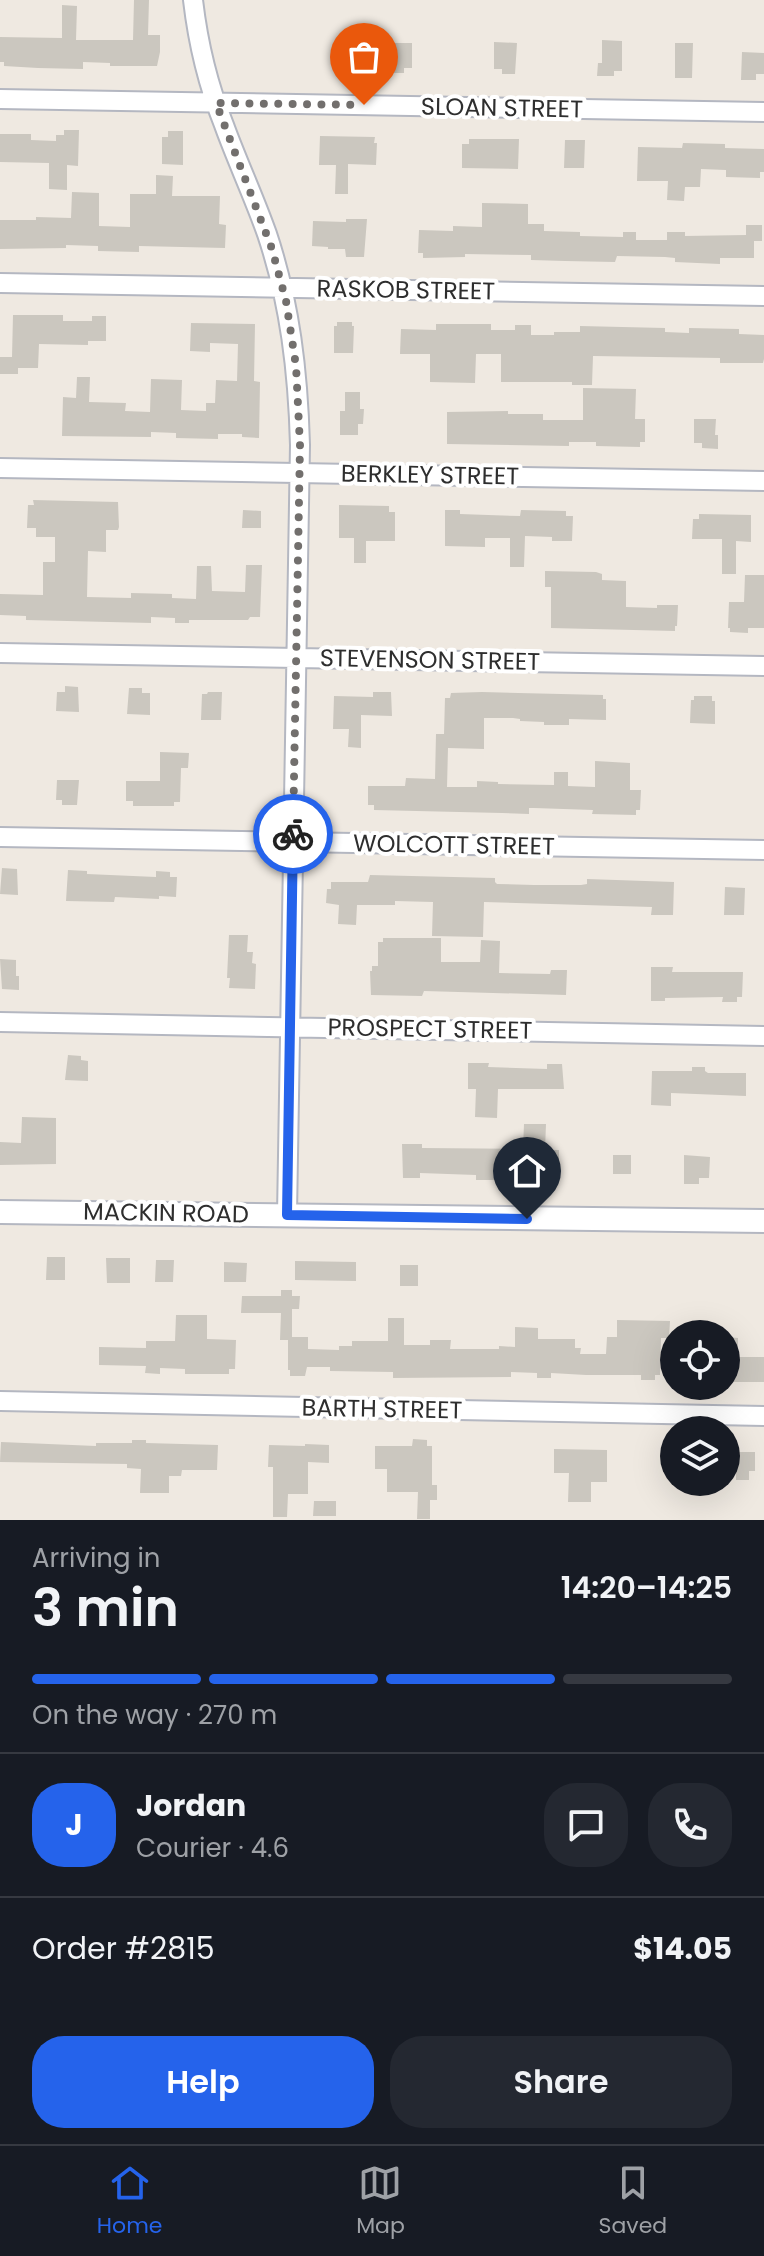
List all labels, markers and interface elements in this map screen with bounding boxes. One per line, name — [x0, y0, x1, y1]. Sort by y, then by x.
pin — [330, 23, 398, 105]
icon: bag — [342, 35, 386, 79]
street label: SLOAN STREET — [421, 90, 583, 125]
street label: RASKOB STREET — [316, 271, 496, 308]
street label: BERKLEY STREET — [341, 456, 519, 493]
street label: STEVENSON STREET — [320, 641, 540, 678]
courier — [253, 794, 333, 874]
icon: bike — [271, 812, 315, 856]
street label: WOLCOTT STREET — [353, 826, 555, 863]
street label: PROSPECT STREET — [327, 1010, 533, 1047]
pin — [493, 1137, 561, 1219]
icon: home — [505, 1149, 549, 1193]
street label: MACKIN ROAD — [83, 1195, 249, 1230]
map controls — [660, 1320, 740, 1496]
button: locate — [660, 1320, 740, 1400]
street label: BARTH STREET — [301, 1391, 463, 1426]
button: layers — [660, 1416, 740, 1496]
text: Arriving in — [32, 1540, 161, 1576]
text: 14:20–14:25 — [561, 1566, 732, 1609]
text: 3 min — [32, 1571, 179, 1644]
text: On the way · 270 m — [32, 1697, 277, 1733]
button: chat — [544, 1783, 628, 1867]
button: phone — [648, 1783, 732, 1867]
text: Jordan — [136, 1784, 246, 1827]
text: J — [65, 1803, 83, 1846]
text: Courier · 4.6 — [136, 1830, 289, 1866]
text: Order #2815 — [32, 1927, 215, 1970]
text: $14.05 — [633, 1927, 732, 1970]
button: Help — [32, 2036, 374, 2128]
button: Share — [390, 2036, 732, 2128]
tab: Home — [97, 2161, 162, 2242]
tab: Map — [356, 2161, 405, 2242]
tab: Saved — [599, 2161, 667, 2242]

